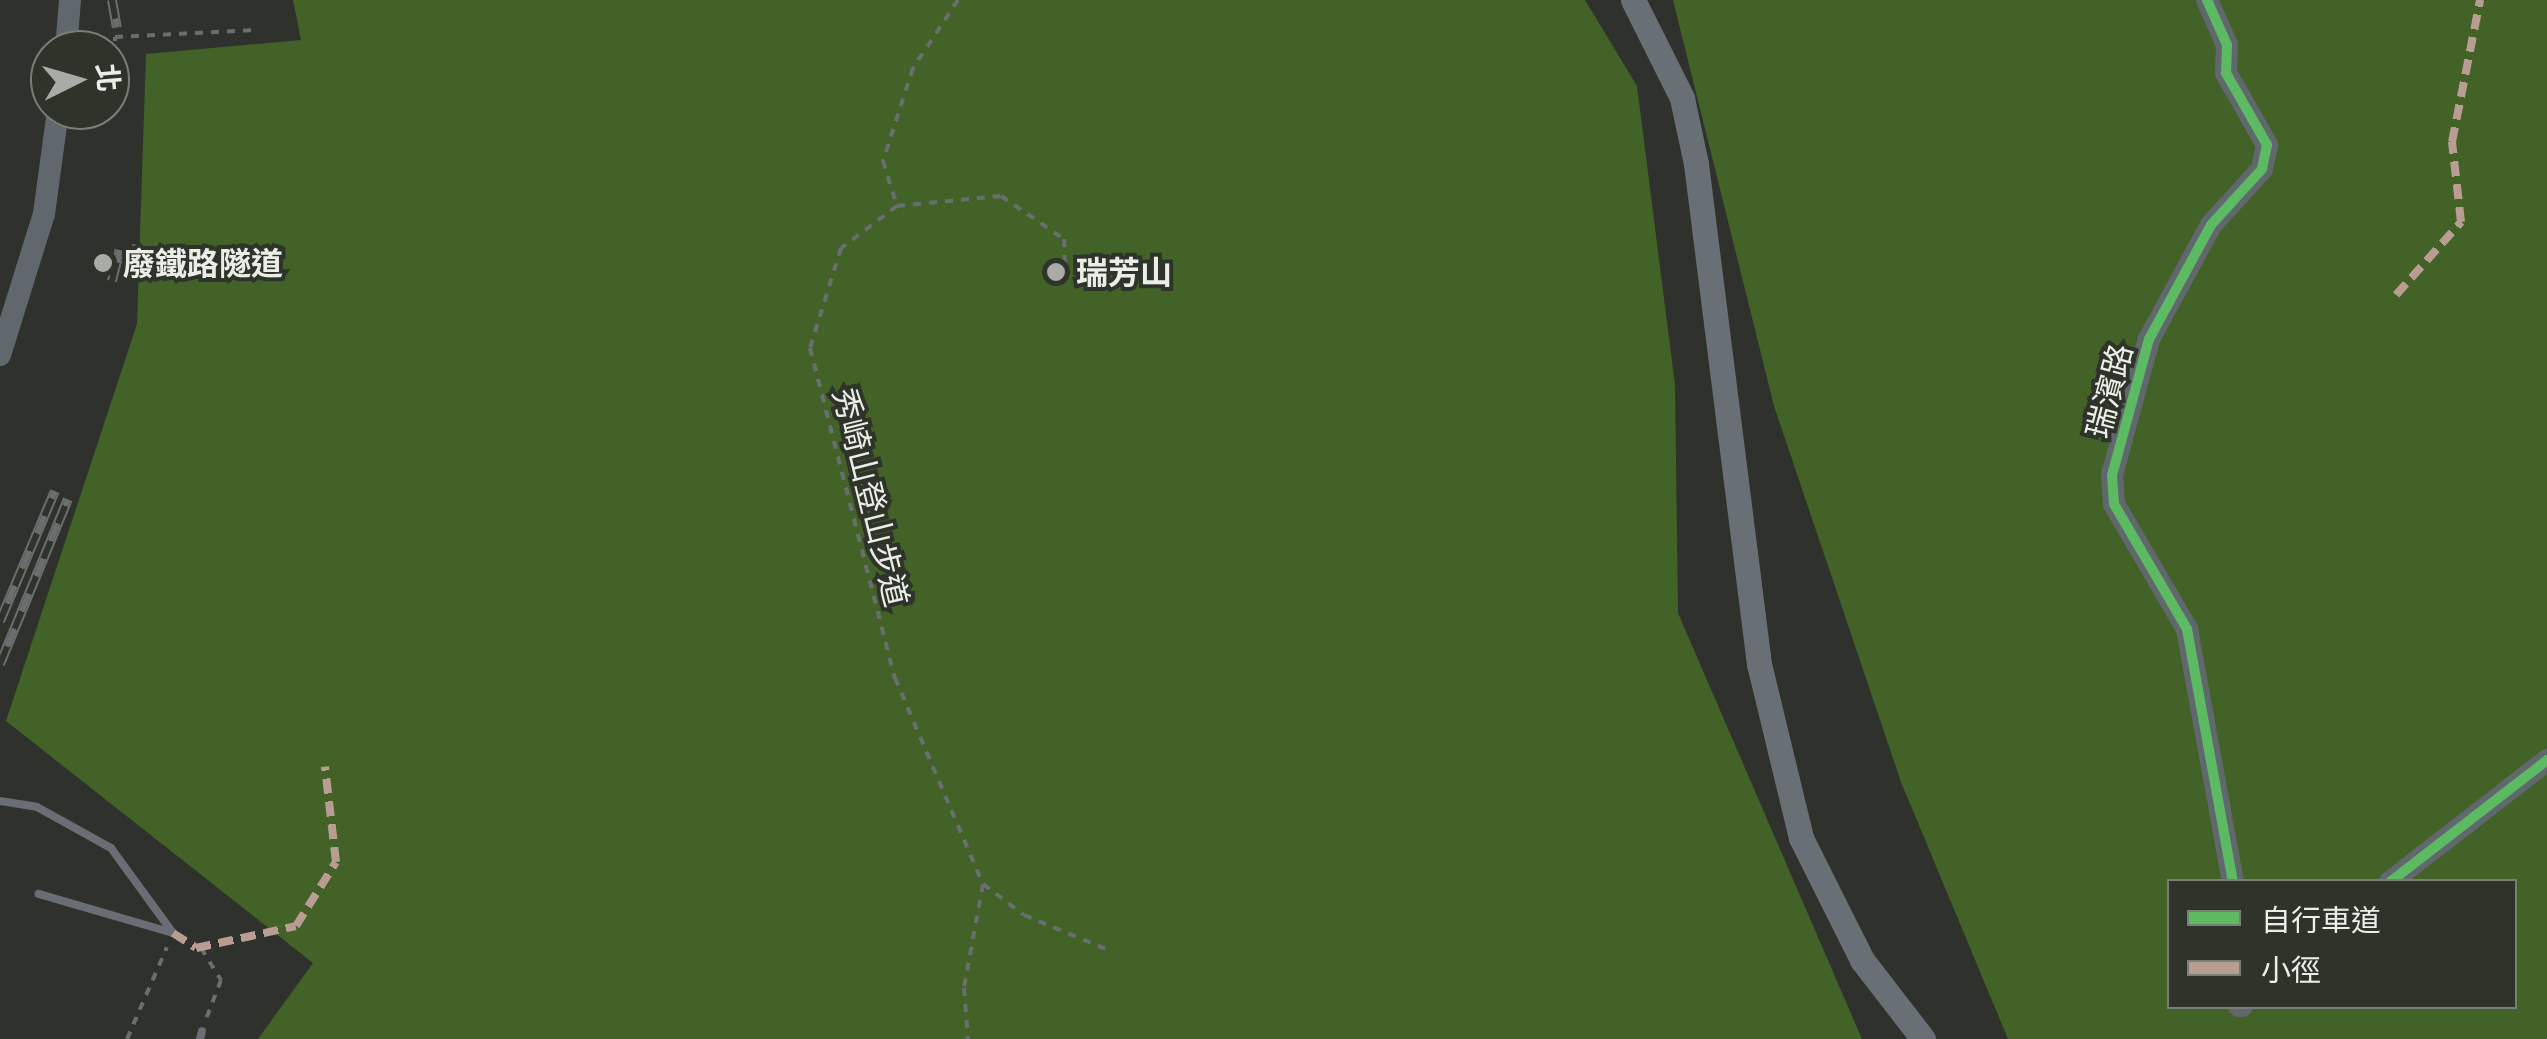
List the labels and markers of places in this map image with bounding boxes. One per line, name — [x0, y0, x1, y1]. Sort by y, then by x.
place label: 廢鐵路隧道 — [123, 244, 283, 282]
marker: 廢鐵路隧道 — [92, 252, 114, 274]
place label: 瑞芳山 — [1076, 253, 1172, 291]
marker: 瑞芳山 — [1045, 261, 1067, 283]

